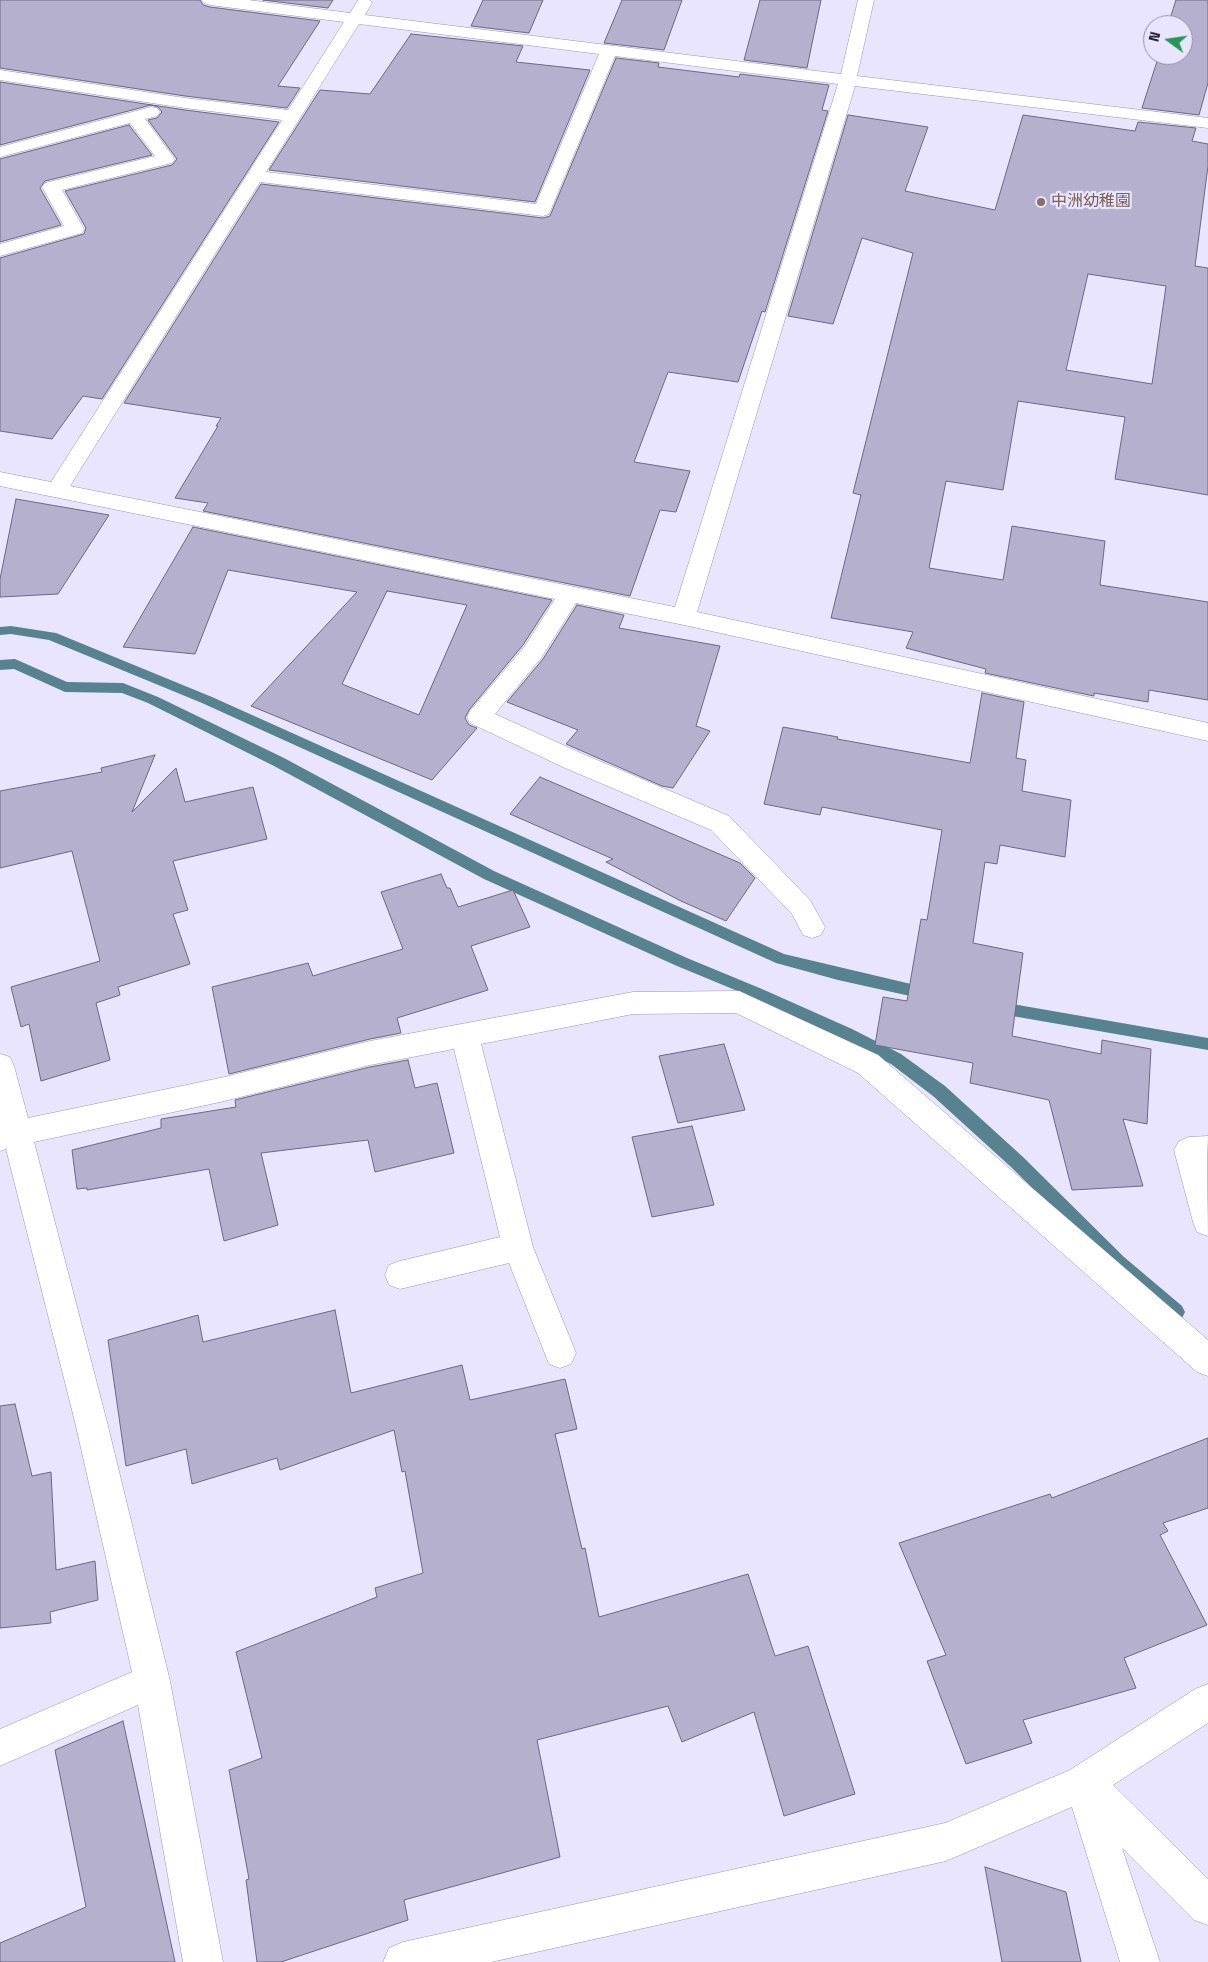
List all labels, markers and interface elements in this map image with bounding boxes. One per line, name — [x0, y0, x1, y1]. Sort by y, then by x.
north arrow — [1143, 15, 1193, 65]
text: N — [1145, 30, 1164, 43]
place label: 中洲幼稚園 — [1051, 192, 1131, 212]
marker: 中洲幼稚園 — [1035, 196, 1047, 208]

